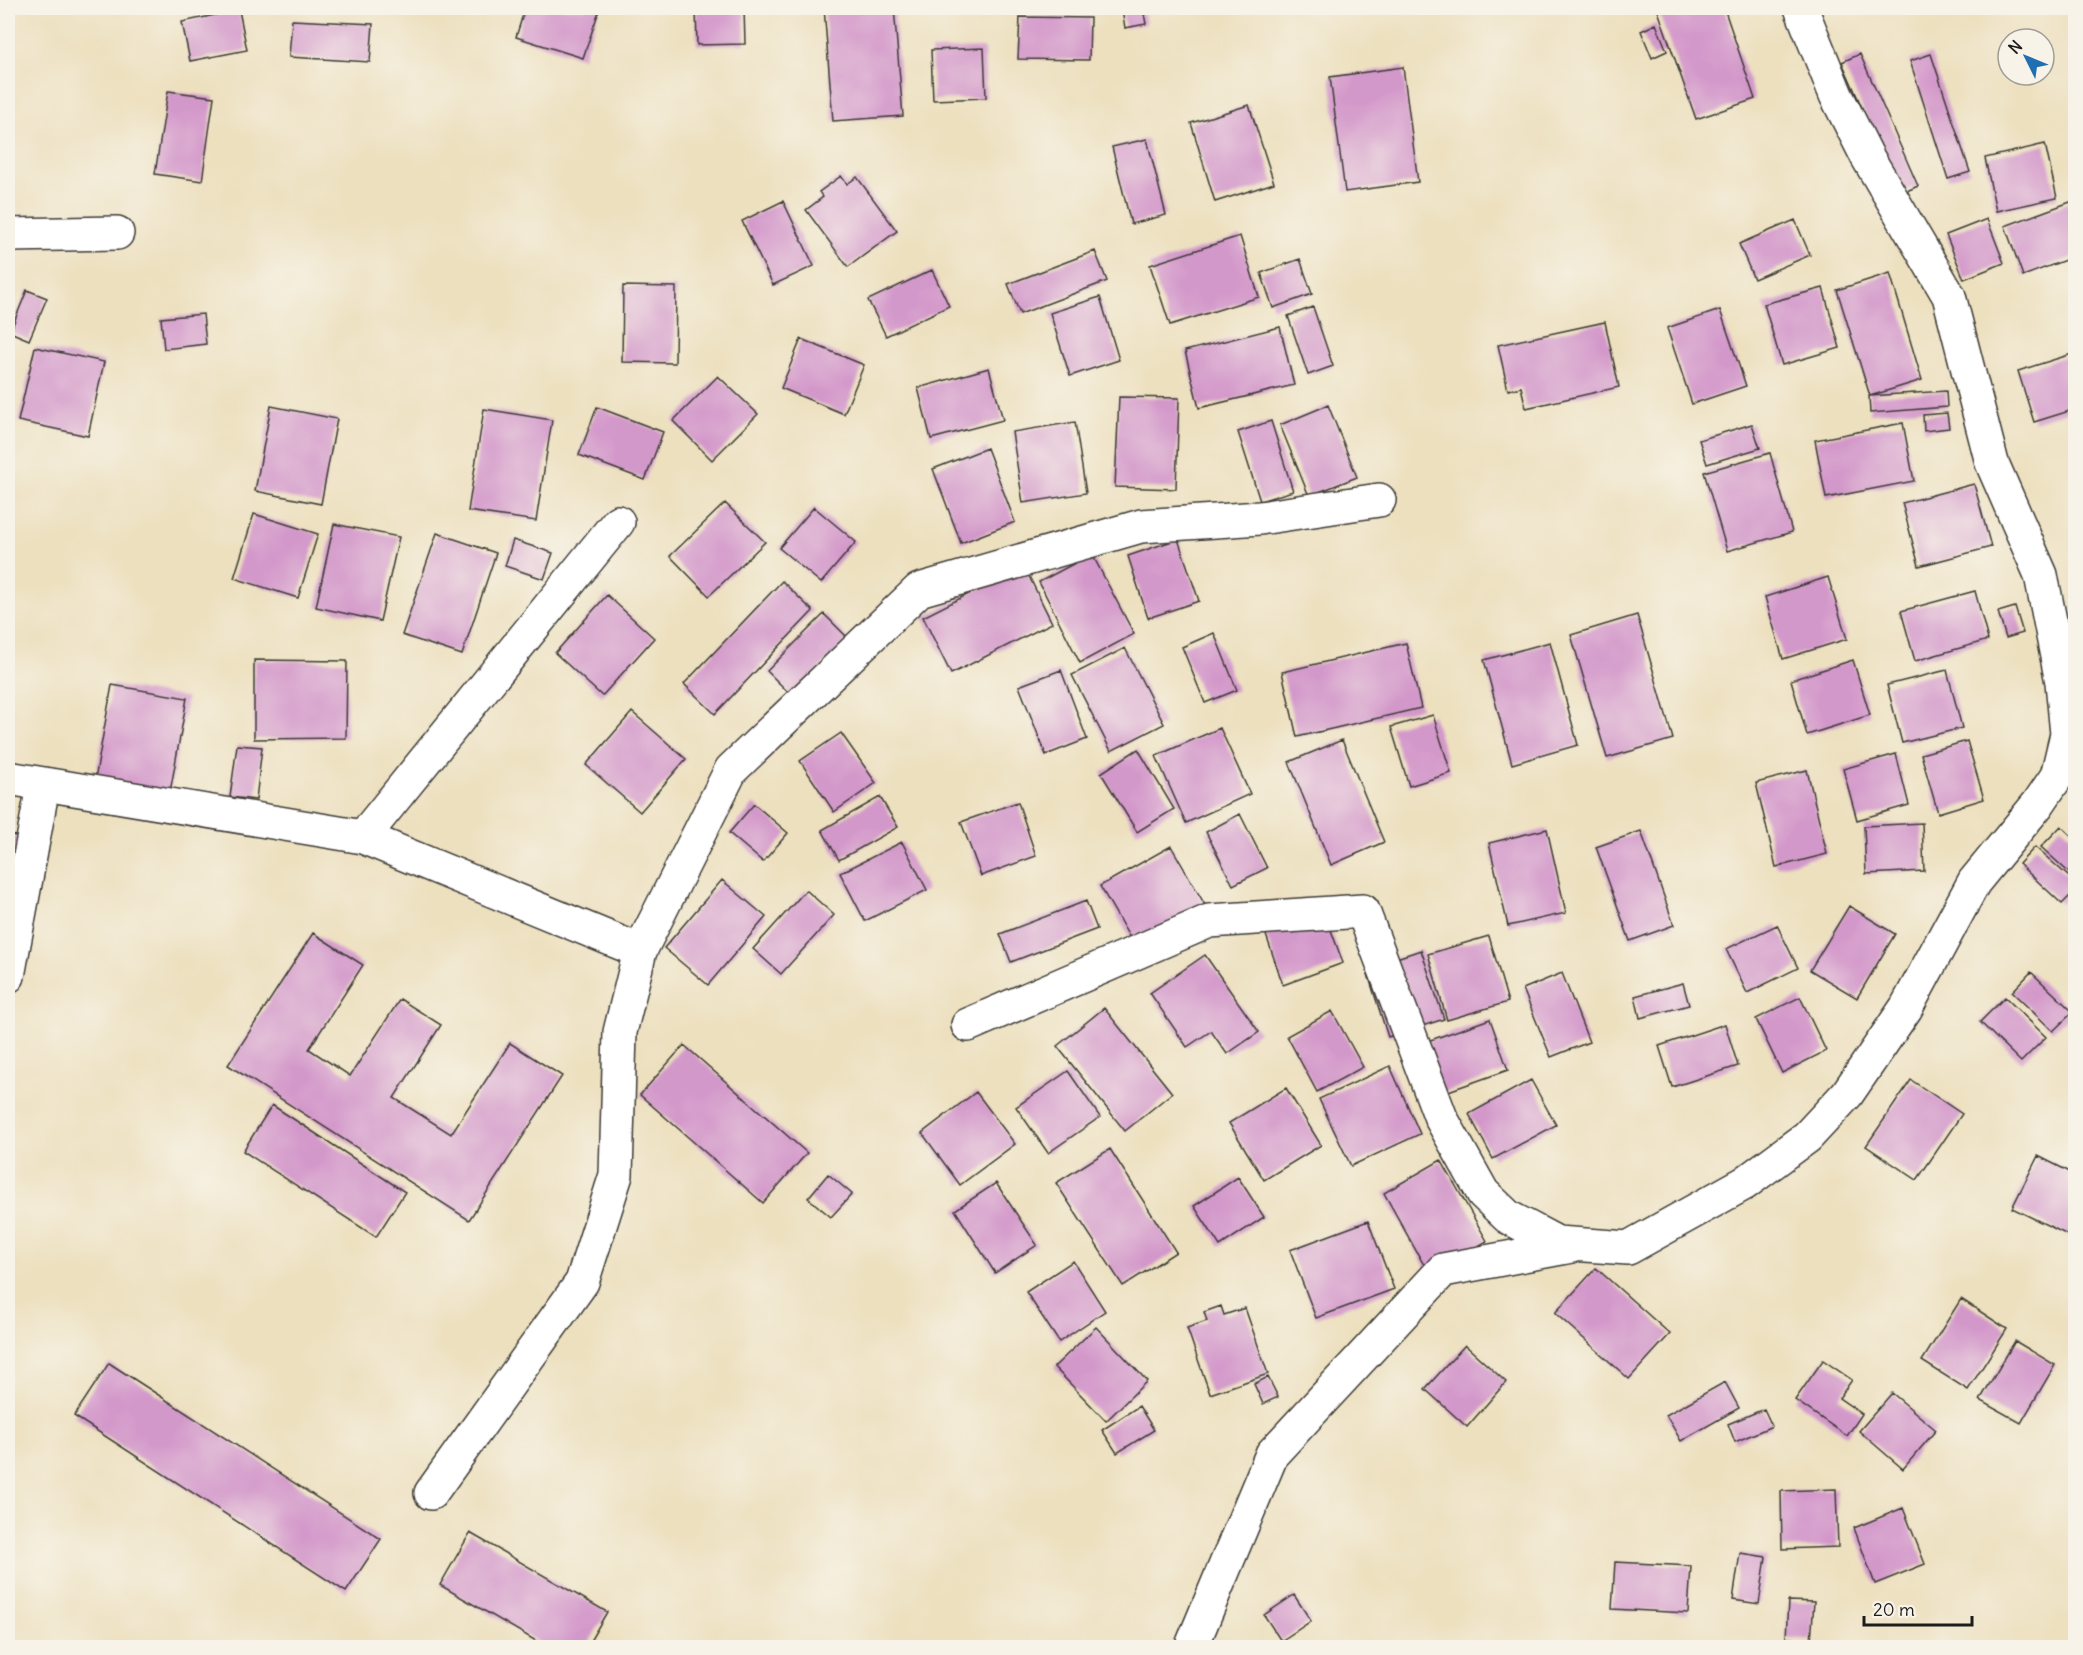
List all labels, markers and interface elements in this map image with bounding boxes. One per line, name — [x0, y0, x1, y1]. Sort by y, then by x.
north arrow — [1996, 27, 2056, 87]
text: N — [2004, 36, 2026, 58]
scale bar — [1864, 1589, 1972, 1627]
text: 20 m — [1873, 1598, 1915, 1621]

